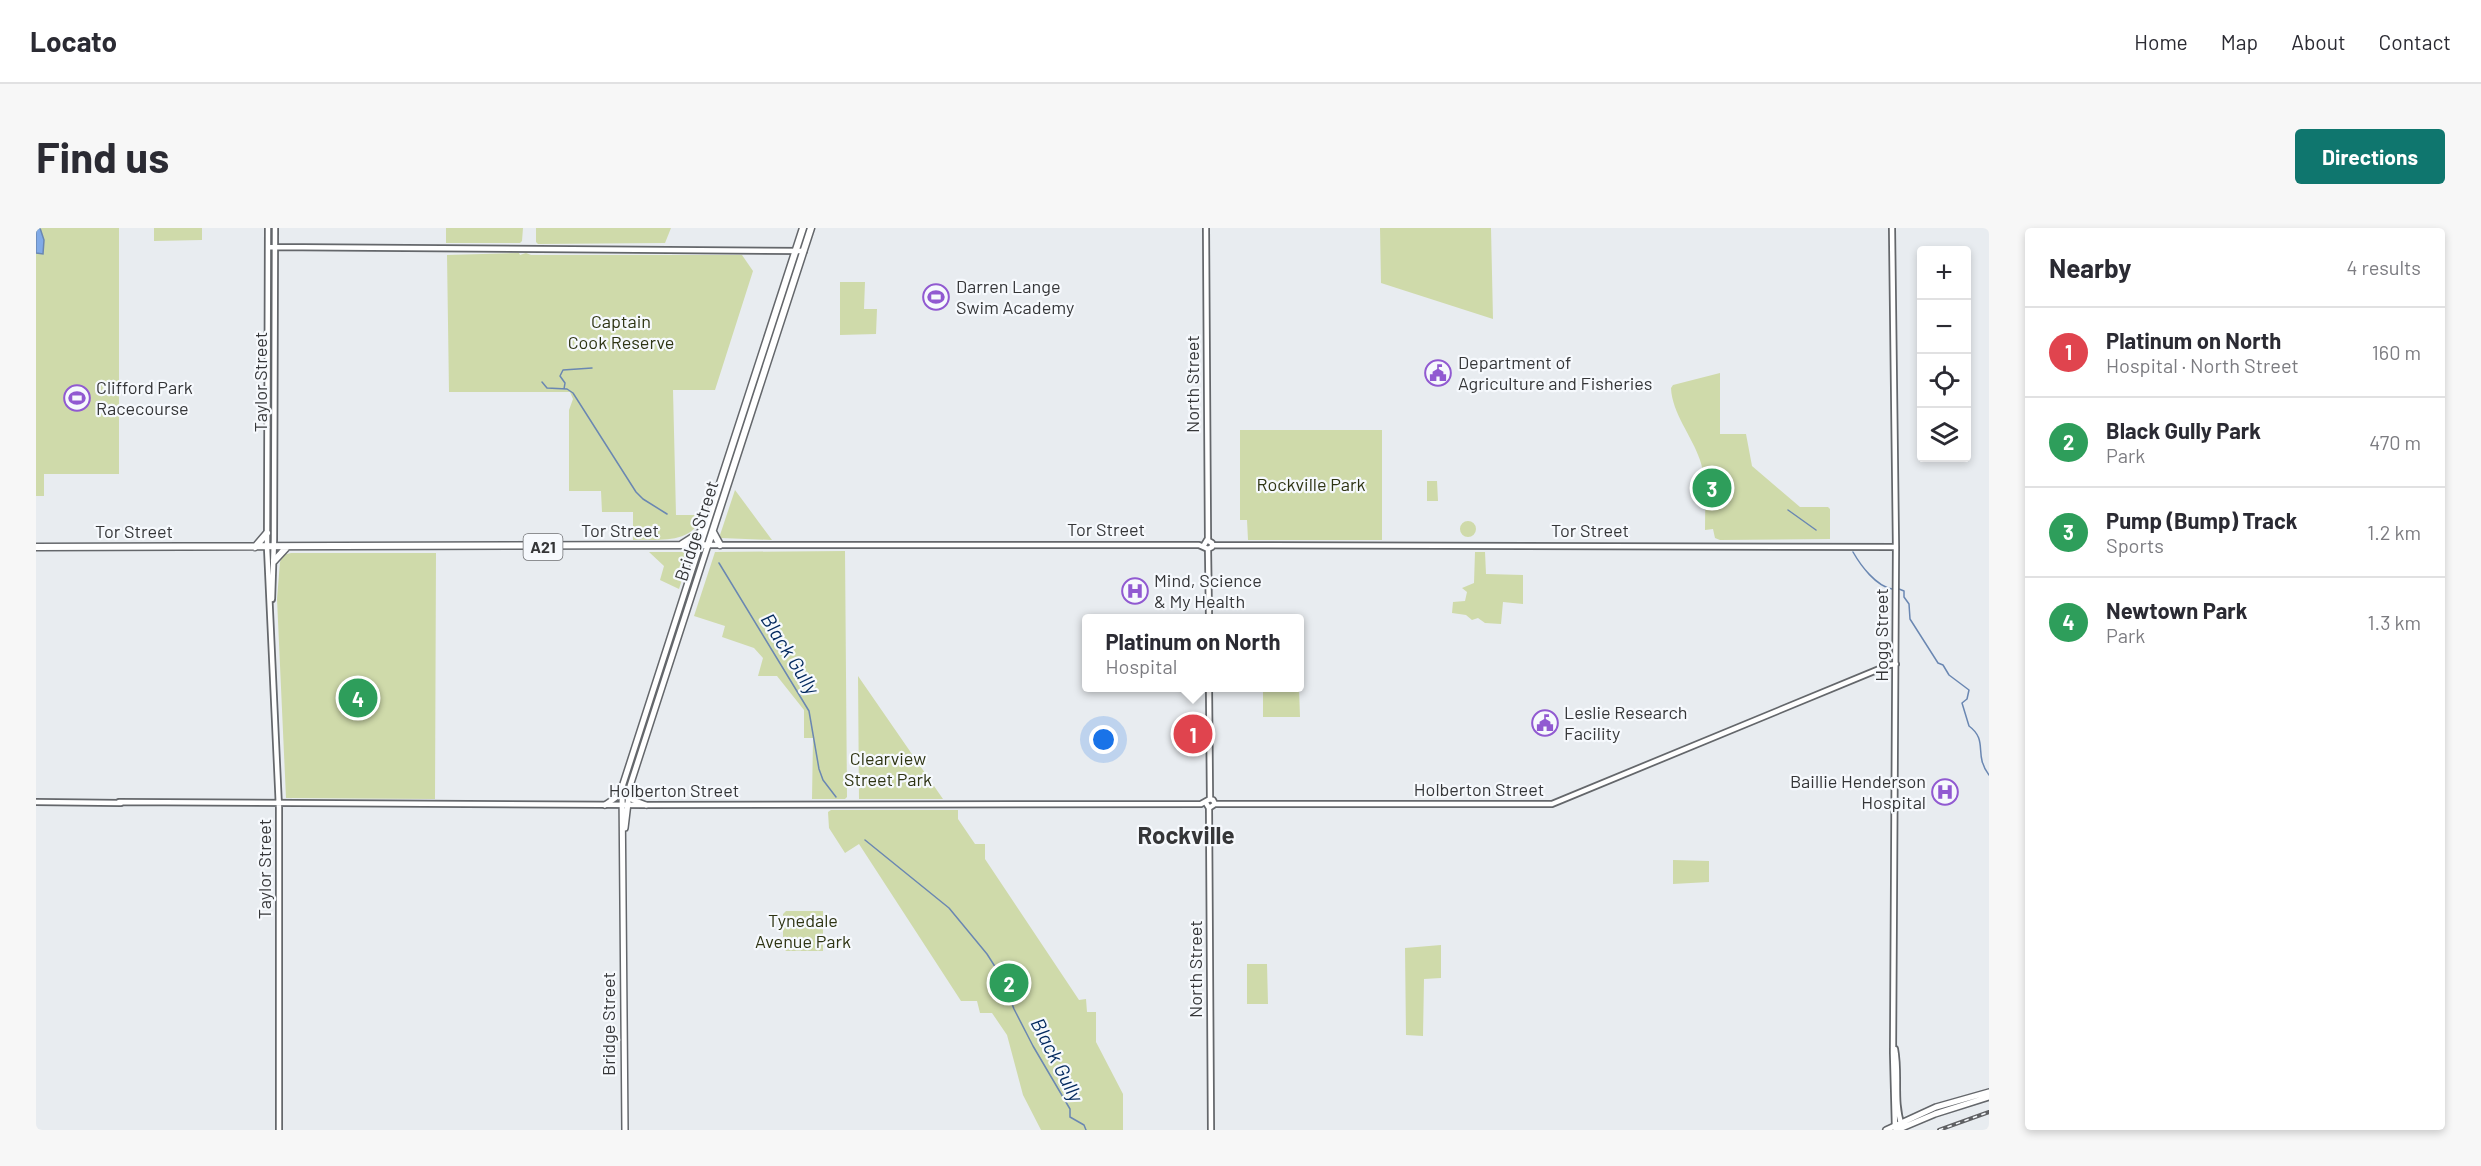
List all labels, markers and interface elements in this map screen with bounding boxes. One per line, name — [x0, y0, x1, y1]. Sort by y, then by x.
text: Locato — [30, 24, 117, 58]
text: Home — [2134, 29, 2188, 54]
text: Map — [2221, 29, 2258, 54]
text: About — [2291, 29, 2346, 54]
text: Contact — [2379, 29, 2451, 54]
button: Directions — [2295, 129, 2445, 184]
text: Find us — [36, 131, 169, 181]
map controls — [1917, 246, 1971, 462]
button: + — [1917, 246, 1971, 300]
text: Nearby — [2049, 252, 2131, 283]
text: 4 results — [2346, 255, 2421, 279]
place label: Darren Lange Swim Academy — [956, 275, 1074, 318]
sports icon: Darren Lange Swim Academy — [921, 282, 951, 312]
button: − — [1917, 300, 1971, 354]
park label: Captain Cook Reserve — [568, 310, 674, 353]
text: Platinum on North — [2106, 327, 2281, 353]
street label: Taylor Street — [249, 332, 271, 432]
street label: North Street — [1181, 335, 1203, 433]
text: 1 — [2065, 340, 2072, 364]
text: 160 m — [2372, 340, 2421, 364]
place label: Department of Agriculture and Fisheries — [1458, 351, 1652, 394]
text: Hospital · North Street — [2106, 353, 2299, 377]
button: locate — [1917, 354, 1971, 408]
public building icon: Department of Agriculture and Fisheries — [1423, 358, 1453, 388]
place label: Clifford Park Racecourse — [96, 376, 193, 419]
sports icon: Clifford Park Racecourse — [62, 383, 92, 413]
button: layers — [1917, 408, 1971, 462]
text: Black Gully Park — [2106, 417, 2261, 443]
text: 2 — [2063, 430, 2074, 454]
text: 470 m — [2369, 430, 2421, 454]
text: Park — [2106, 443, 2145, 467]
pin: 3 — [1692, 466, 1732, 510]
park label: Rockville Park — [1256, 473, 1366, 495]
street label: Bridge Street — [669, 478, 723, 584]
text: Pump (Bump) Track — [2106, 507, 2298, 533]
street label: Tor Street — [1067, 518, 1145, 540]
street label: Tor Street — [581, 519, 659, 541]
street label: Tor Street — [1551, 519, 1629, 541]
street label: Tor Street — [95, 520, 173, 542]
text: 3 — [2063, 520, 2074, 544]
text: 1.2 km — [2367, 520, 2421, 544]
text: Sports — [2106, 533, 2164, 557]
road number: A21 — [524, 534, 562, 560]
place label: Mind, Science & My Health — [1154, 569, 1262, 612]
hospital icon: Mind, Science & My Health — [1120, 576, 1150, 606]
street label: Hogg Street — [1870, 588, 1892, 682]
text: Newtown Park — [2106, 597, 2248, 623]
water label: Black Gully — [757, 609, 826, 699]
text: 4 — [2062, 610, 2075, 634]
text: 1.3 km — [2368, 610, 2421, 634]
popup — [1082, 614, 1304, 692]
text: Park — [2106, 623, 2145, 647]
text: Platinum on North — [1105, 628, 1281, 654]
text: Hospital — [1105, 654, 1177, 678]
pin: 4 — [338, 676, 378, 720]
place label: Leslie Research Facility — [1564, 701, 1688, 744]
public building icon: Leslie Research Facility — [1530, 708, 1560, 738]
pin: 1 — [1174, 712, 1212, 756]
your location — [1089, 725, 1118, 754]
park label: Clearview Street Park — [844, 747, 932, 790]
place label: Baillie Henderson Hospital — [1790, 770, 1926, 813]
hospital icon: Baillie Henderson Hospital — [1930, 777, 1960, 807]
street label: Holberton Street — [1414, 778, 1544, 800]
street label: Holberton Street — [609, 779, 739, 801]
street label: Taylor Street — [253, 819, 275, 919]
district label: Rockville — [1137, 820, 1235, 849]
park label: Tynedale Avenue Park — [755, 909, 851, 952]
street label: North Street — [1184, 920, 1206, 1018]
pin: 2 — [990, 960, 1028, 1005]
street label: Bridge Street — [597, 972, 619, 1076]
water label: Black Gully — [1027, 1014, 1090, 1106]

